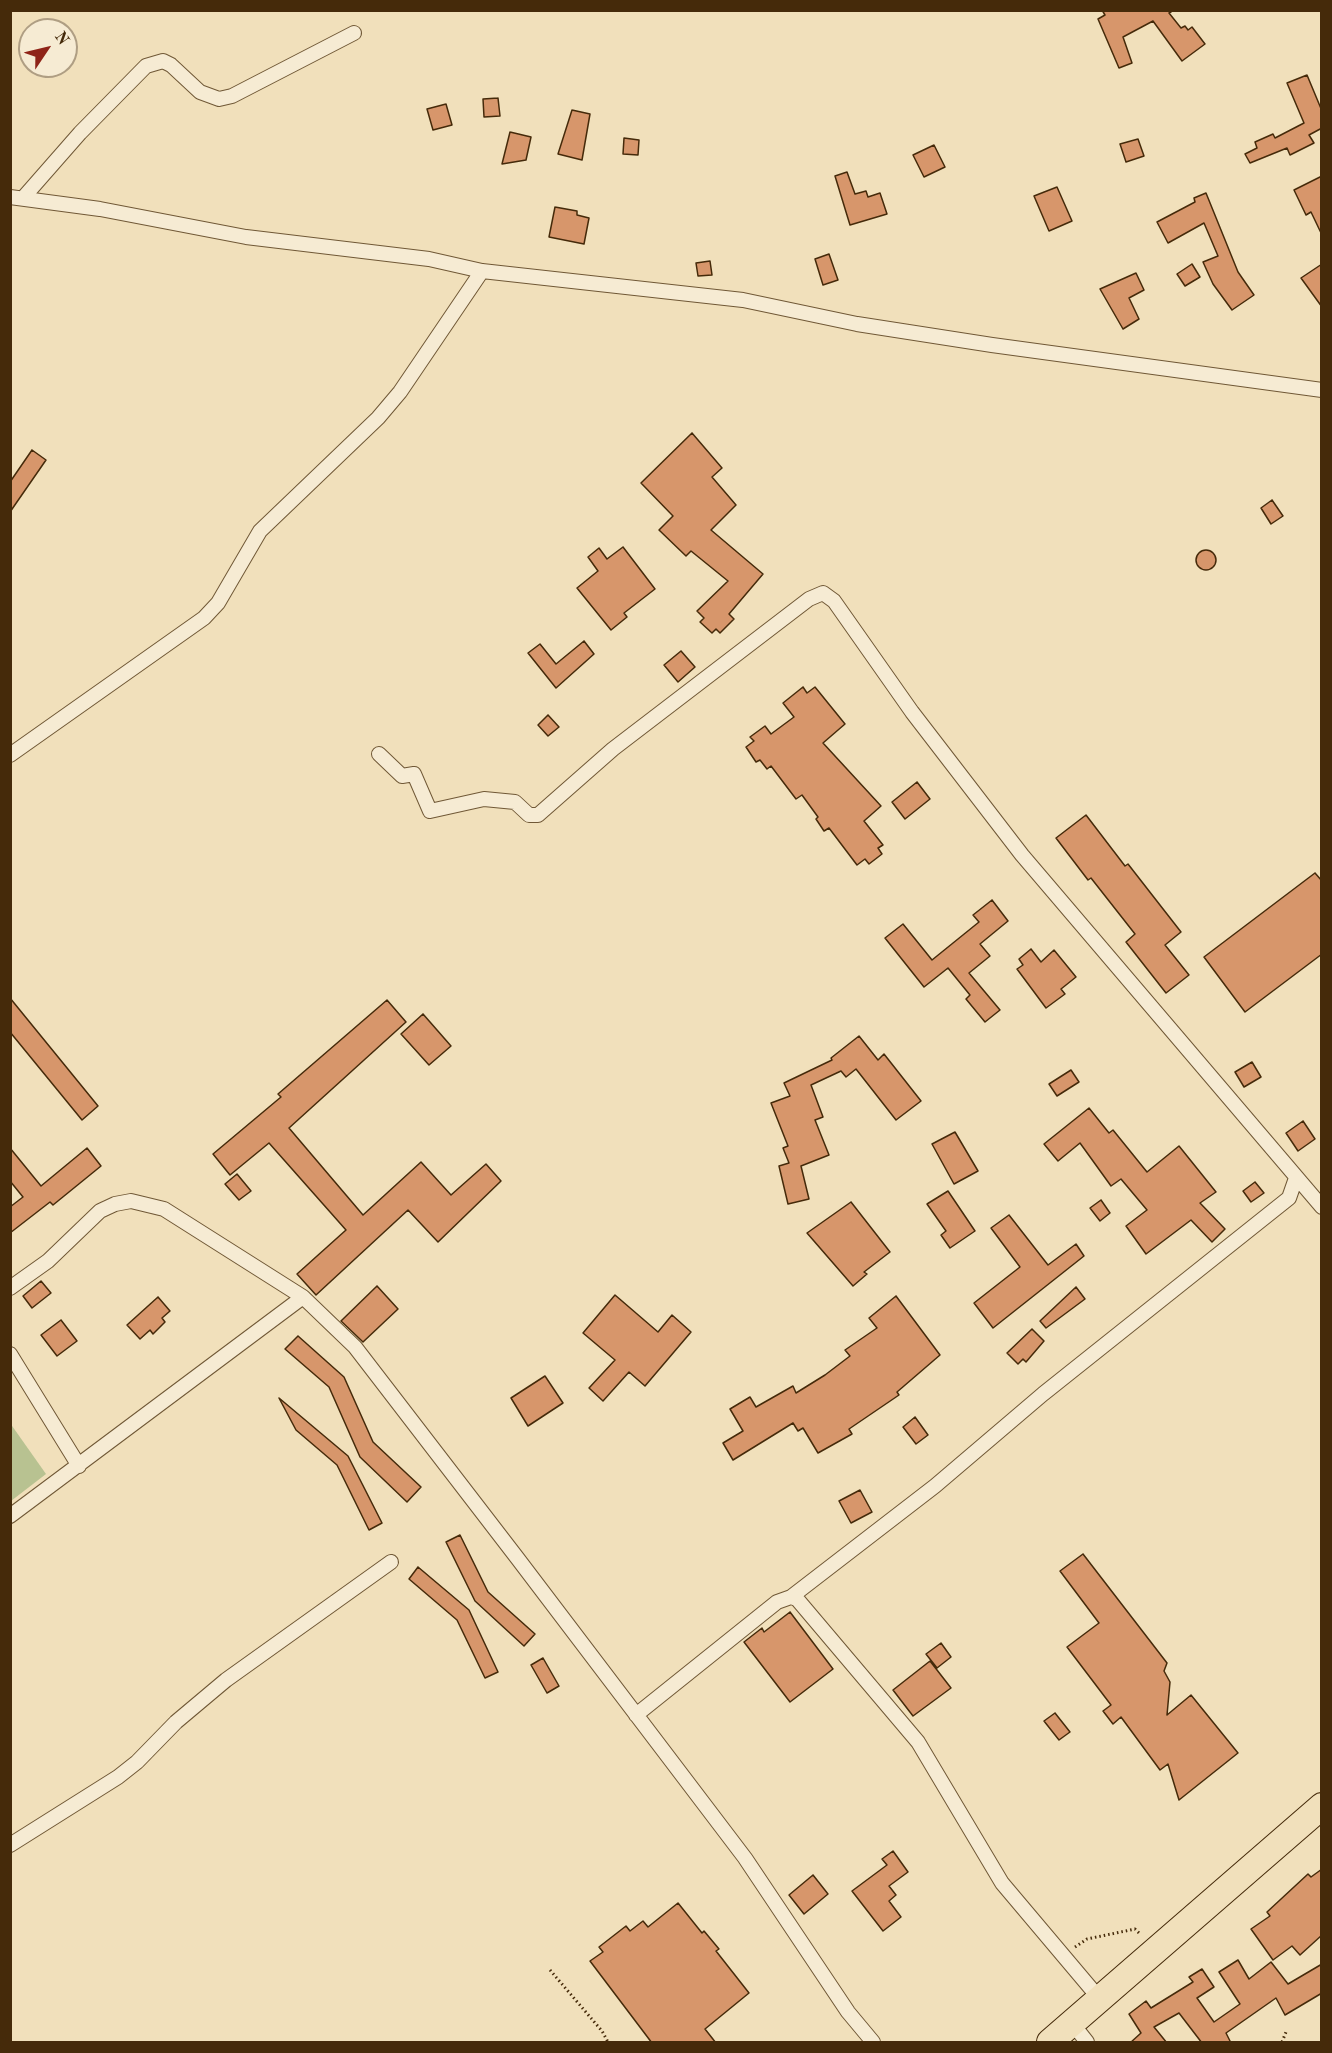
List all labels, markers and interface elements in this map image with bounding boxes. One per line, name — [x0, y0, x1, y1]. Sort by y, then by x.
north arrow — [18, 18, 78, 78]
text: N — [51, 29, 71, 48]

